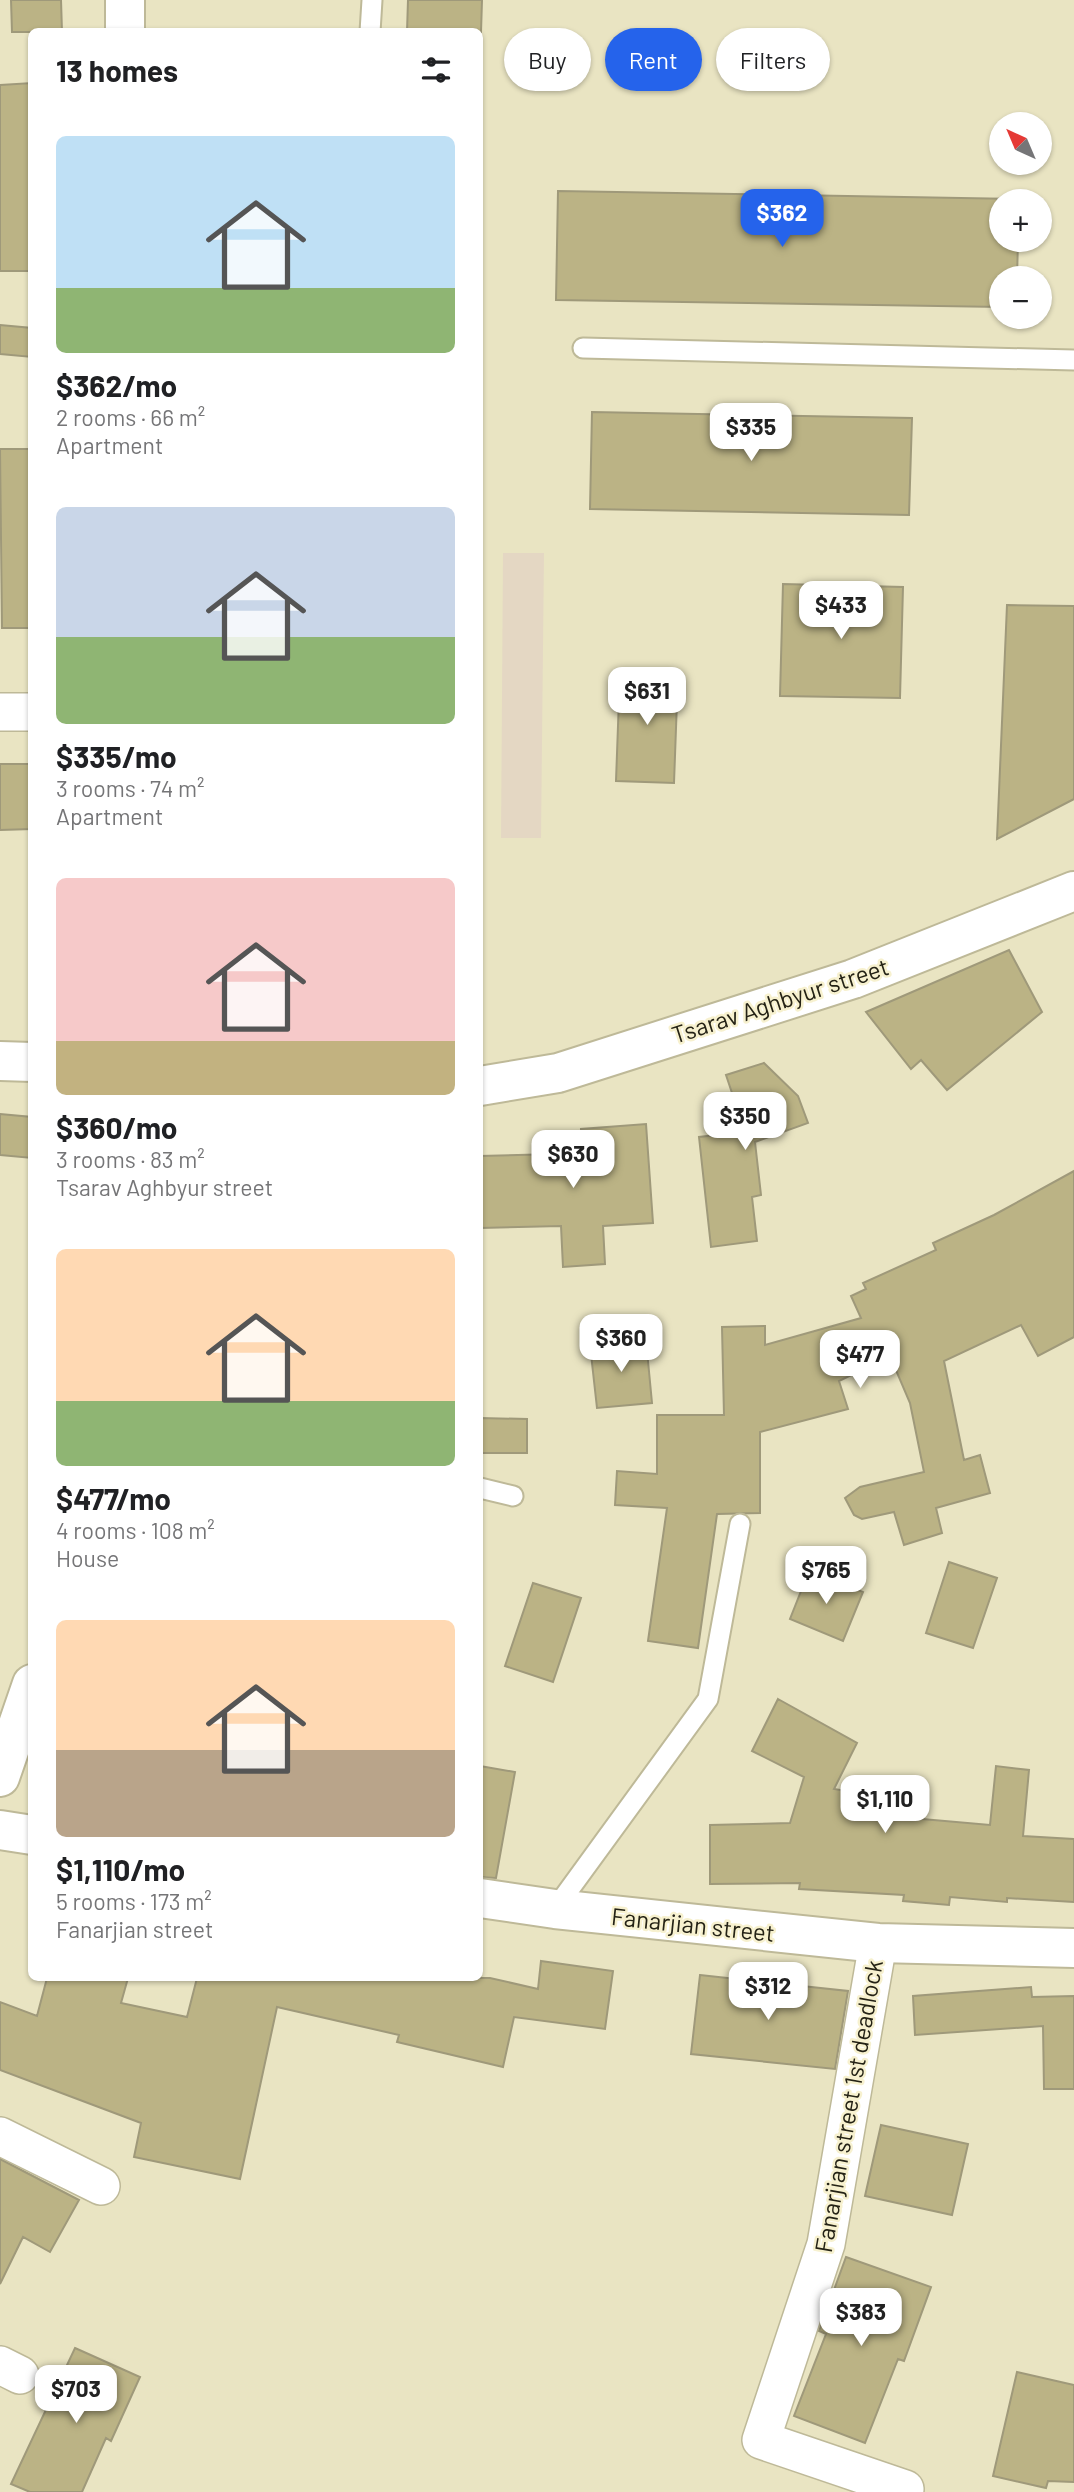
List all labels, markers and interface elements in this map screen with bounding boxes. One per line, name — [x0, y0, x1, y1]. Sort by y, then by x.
chip: Buy — [504, 28, 591, 91]
chip: Rent — [605, 28, 702, 91]
chip: Filters — [716, 28, 830, 91]
icon: filters — [417, 51, 455, 89]
text: 13 homes — [56, 52, 178, 88]
north arrow — [989, 112, 1052, 175]
map controls — [989, 112, 1052, 329]
icon: home — [193, 182, 319, 308]
button: + — [989, 189, 1052, 252]
pin: $362 — [741, 190, 823, 249]
text: $362 — [757, 198, 807, 226]
button: − — [989, 266, 1052, 329]
text: $362/mo — [56, 367, 177, 403]
text: 2 rooms · 66 m² — [56, 403, 205, 431]
pin: $335 — [710, 404, 792, 463]
text: $335 — [726, 412, 776, 440]
text: Apartment — [56, 431, 163, 459]
icon: home — [193, 553, 319, 679]
pin: $433 — [800, 582, 882, 641]
text: $433 — [815, 590, 867, 618]
pin: $631 — [606, 668, 688, 727]
text: $631 — [624, 676, 670, 704]
text: $335/mo — [56, 738, 177, 774]
text: 3 rooms · 74 m² — [56, 774, 205, 802]
text: Apartment — [56, 802, 163, 830]
icon: home — [193, 924, 319, 1050]
street label: Tsarav Aghbyur street — [668, 951, 892, 1049]
pin: $350 — [704, 1092, 786, 1152]
text: $350 — [719, 1101, 771, 1129]
text: $360/mo — [56, 1109, 178, 1145]
pin: $630 — [532, 1130, 614, 1190]
text: $630 — [547, 1139, 599, 1167]
text: 3 rooms · 83 m² — [56, 1145, 205, 1173]
text: Tsarav Aghbyur street — [56, 1173, 273, 1201]
icon: home — [193, 1295, 319, 1421]
pin: $360 — [580, 1314, 662, 1374]
text: $360 — [595, 1323, 647, 1351]
pin: $477 — [819, 1330, 901, 1390]
text: $477 — [836, 1339, 884, 1367]
text: $477/mo — [56, 1480, 171, 1516]
text: 4 rooms · 108 m² — [56, 1516, 215, 1544]
text: House — [56, 1544, 119, 1572]
pin: $765 — [785, 1546, 867, 1606]
text: $765 — [801, 1555, 851, 1583]
icon: home — [193, 1666, 319, 1792]
pin: $1,110 — [828, 1776, 942, 1835]
text: $1,110 — [857, 1784, 913, 1812]
text: $1,110/mo — [56, 1851, 185, 1887]
text: 5 rooms · 173 m² — [56, 1887, 212, 1915]
street label: Fanarjian street — [610, 1901, 776, 1947]
text: Fanarjian street — [56, 1915, 213, 1943]
street label: Fanarjian street 1st deadlock — [808, 1957, 888, 2255]
pin: $312 — [727, 1962, 809, 2022]
text: $312 — [745, 1971, 791, 1999]
pin: $383 — [820, 2288, 902, 2348]
text: $383 — [836, 2297, 886, 2325]
pin: $703 — [35, 2366, 117, 2425]
text: $703 — [51, 2374, 101, 2402]

